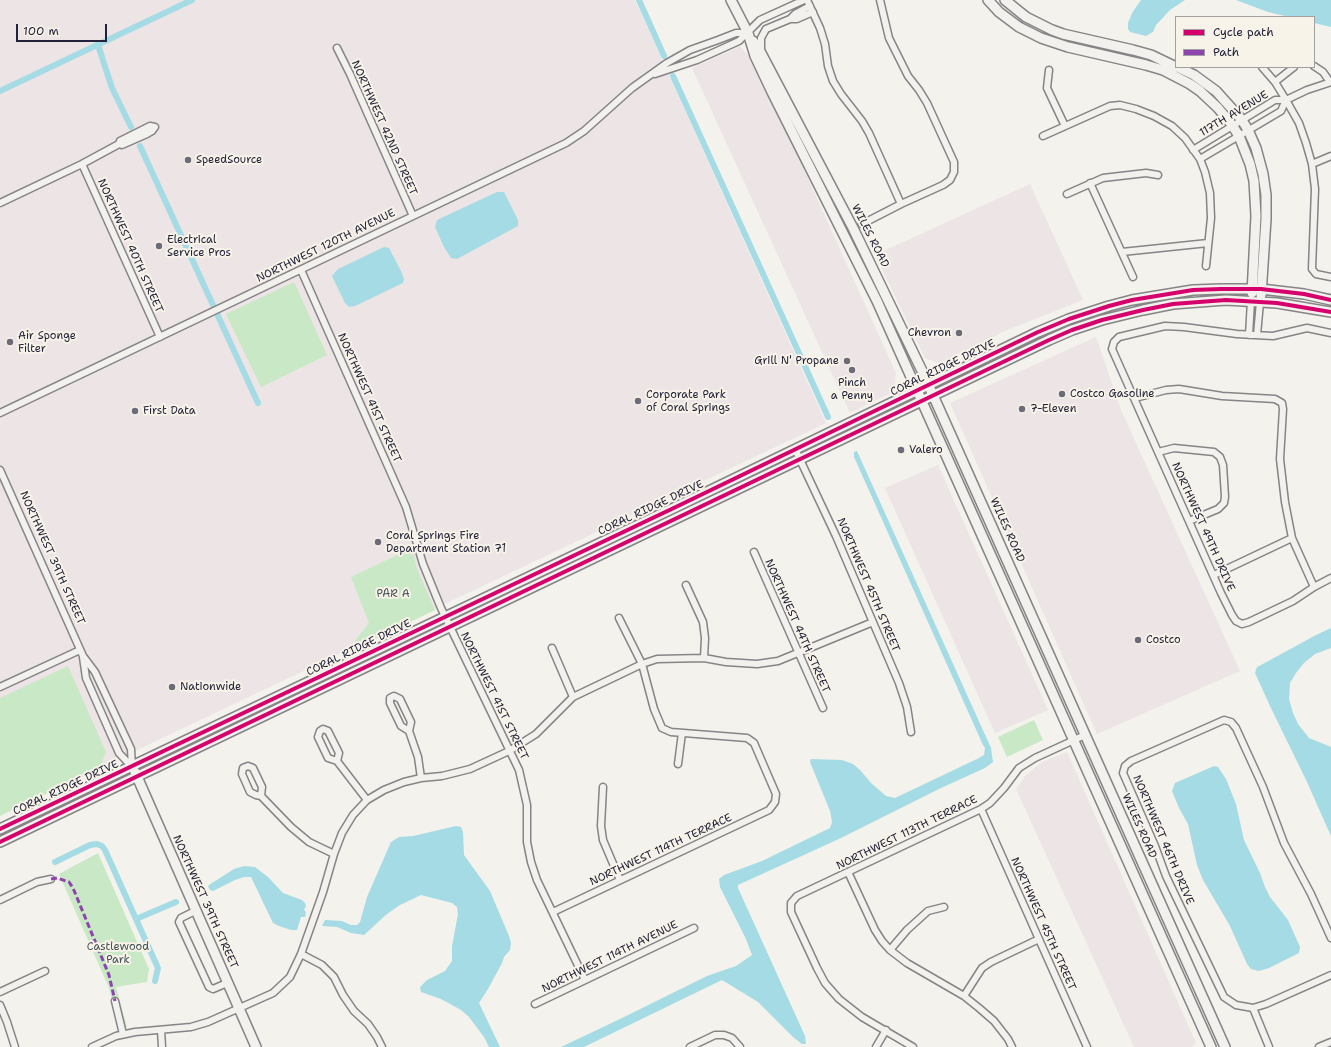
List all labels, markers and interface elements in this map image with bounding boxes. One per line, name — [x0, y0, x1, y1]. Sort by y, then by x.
scale bar — [18, 16, 109, 42]
legend — [1175, 16, 1315, 68]
text: 100 m — [23, 23, 59, 39]
text: Cycle path — [1213, 24, 1274, 40]
text: Path — [1213, 44, 1239, 60]
street label: NORTHWEST 42ND STREET — [348, 58, 420, 198]
street label: 117TH AVENUE — [1197, 88, 1271, 140]
place label: SpeedSource — [196, 153, 262, 167]
marker: SpeedSource — [183, 155, 193, 165]
street label: NORTHWEST 40TH STREET — [94, 177, 166, 315]
street label: WILES ROAD — [848, 202, 892, 270]
street label: NORTHWEST 120TH AVENUE — [254, 207, 398, 285]
place label: Electrical Service Pros — [167, 233, 231, 259]
marker: Electrical Service Pros — [154, 241, 164, 251]
place label: Chevron — [908, 326, 951, 340]
marker: Chevron — [954, 328, 964, 338]
place label: Air Sponge Filter — [18, 329, 76, 355]
street label: NORTHWEST 41ST STREET — [334, 331, 404, 465]
marker: Air Sponge Filter — [5, 337, 15, 347]
street label: CORAL RIDGE DRIVE — [888, 337, 998, 399]
place label: Grill N' Propane — [754, 354, 839, 368]
marker: Grill N' Propane — [842, 356, 852, 366]
marker: Pinch a Penny — [847, 365, 857, 375]
place label: Pinch a Penny — [831, 376, 873, 402]
place label: Costco Gasoline — [1070, 387, 1155, 401]
place label: Corporate Park of Coral Springs — [646, 388, 730, 414]
marker: Costco Gasoline — [1057, 389, 1067, 399]
marker: Corporate Park of Coral Springs — [633, 396, 643, 406]
place label: 7-Eleven — [1030, 402, 1076, 416]
place label: First Data — [143, 404, 196, 418]
marker: 7-Eleven — [1017, 404, 1027, 414]
marker: First Data — [130, 406, 140, 416]
place label: Valero — [909, 443, 943, 457]
marker: Valero — [896, 445, 906, 455]
street label: NORTHWEST 49TH DRIVE — [1169, 460, 1237, 594]
street label: CORAL RIDGE DRIVE — [596, 478, 706, 538]
street label: NORTHWEST 39TH STREET — [17, 489, 87, 627]
street label: WILES ROAD — [987, 496, 1027, 564]
street label: NORTHWEST 45TH STREET — [834, 516, 902, 654]
place label: Coral Springs Fire Department Station 71 — [386, 529, 506, 555]
marker: Coral Springs Fire Department Station 71 — [373, 537, 383, 547]
street label: NORTHWEST 44TH STREET — [762, 557, 832, 695]
park label: PAR A — [376, 587, 410, 601]
street label: CORAL RIDGE DRIVE — [304, 617, 414, 679]
street label: NORTHWEST 41ST STREET — [457, 630, 531, 762]
place label: Costco — [1146, 633, 1181, 647]
marker: Costco — [1133, 635, 1143, 645]
place label: Nationwide — [180, 680, 241, 694]
marker: Nationwide — [167, 682, 177, 692]
street label: CORAL RIDGE DRIVE — [11, 758, 121, 818]
street label: NORTHWEST 46TH DRIVE — [1130, 773, 1196, 907]
street label: WILES ROAD — [1119, 792, 1159, 860]
street label: NORTHWEST 113TH TERRACE — [834, 793, 980, 873]
street label: NORTHWEST 114TH TERRACE — [588, 811, 734, 889]
street label: NORTHWEST 39TH STREET — [170, 833, 240, 971]
street label: NORTHWEST 45TH STREET — [1008, 855, 1078, 993]
street label: NORTHWEST 114TH AVENUE — [540, 918, 680, 996]
park label: Castlewood Park — [87, 940, 149, 966]

